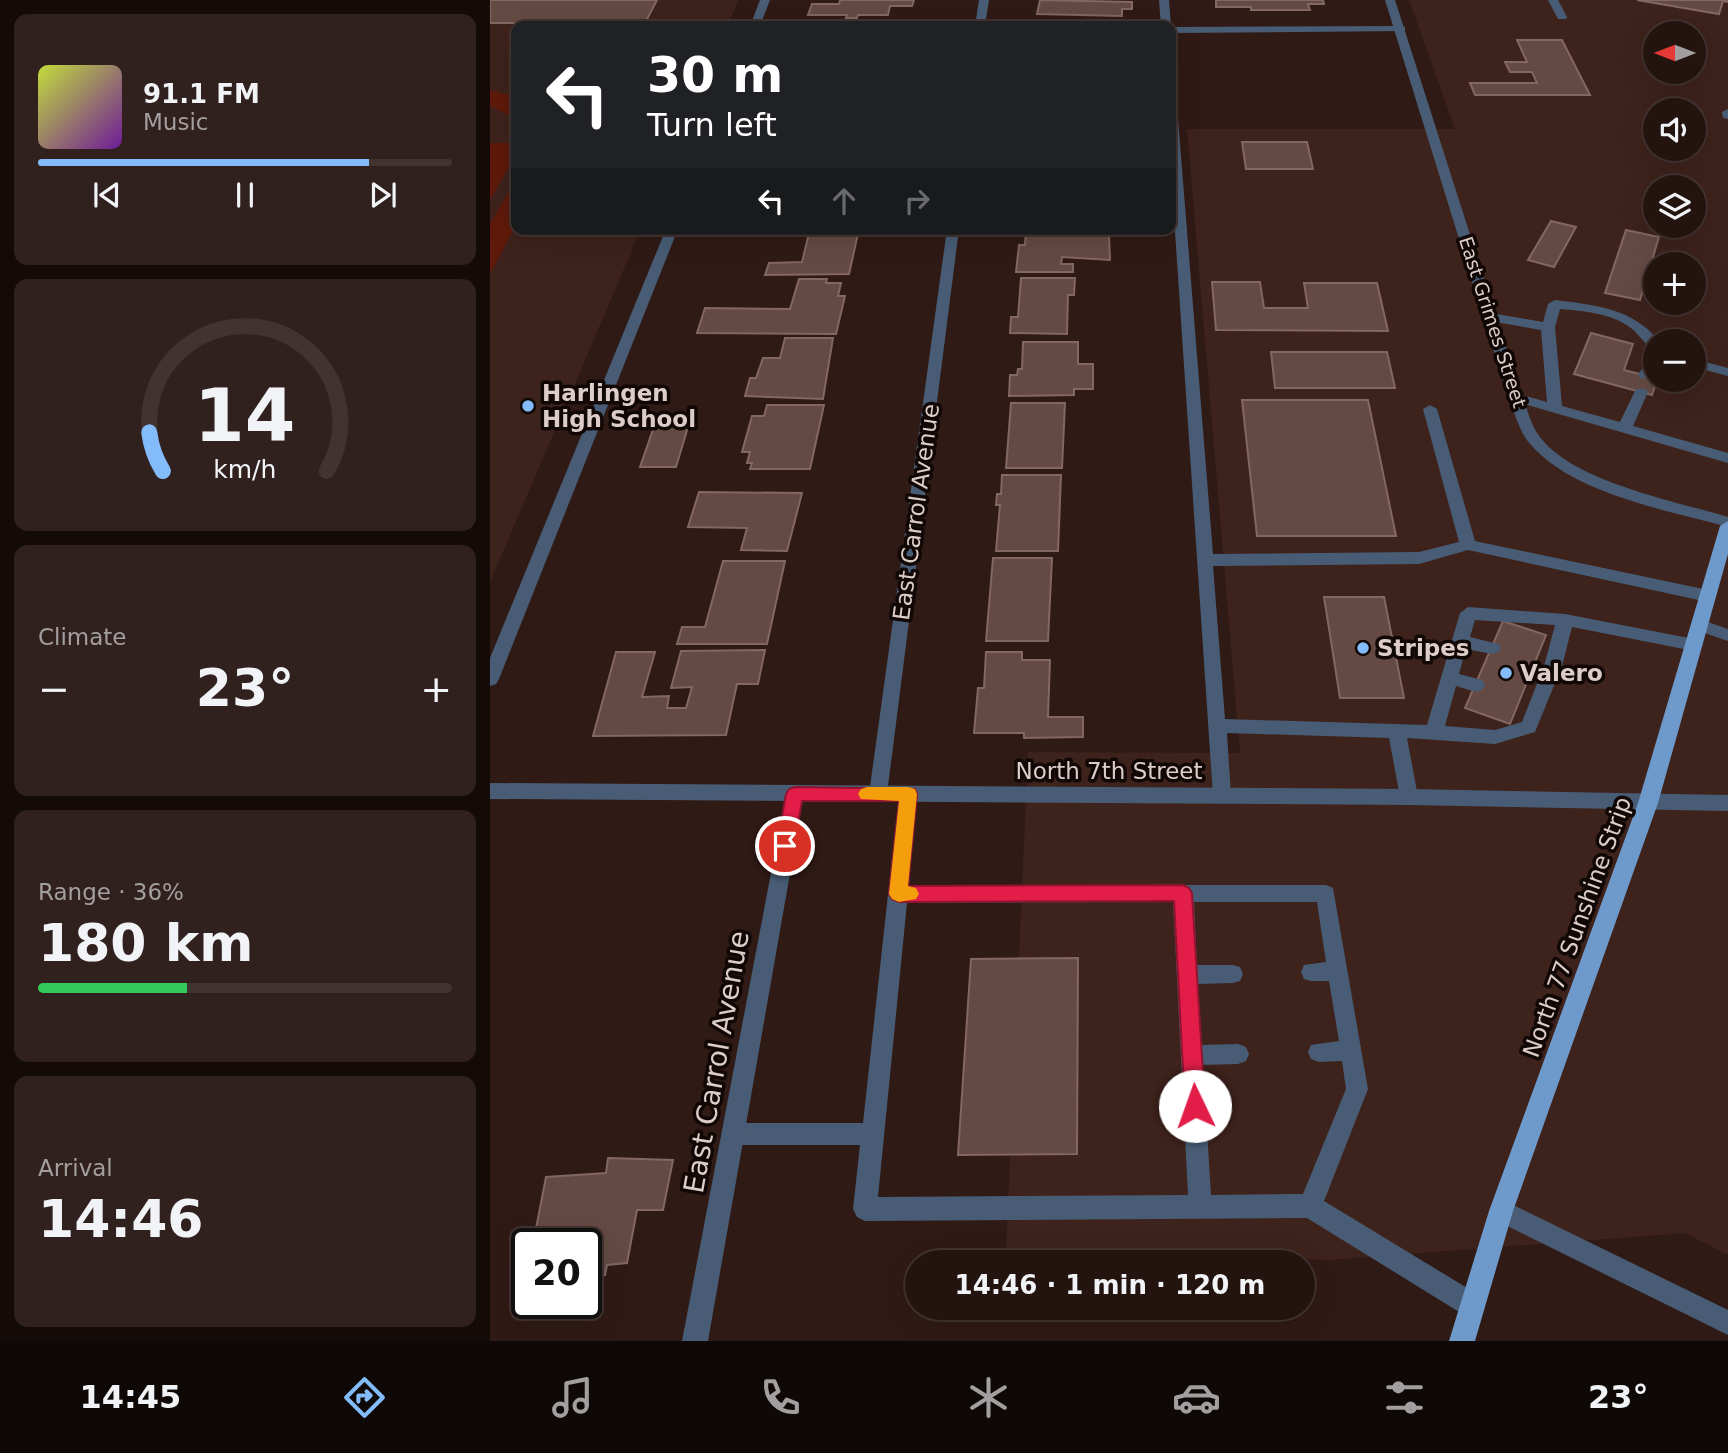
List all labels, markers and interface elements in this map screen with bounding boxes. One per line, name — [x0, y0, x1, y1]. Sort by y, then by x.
north arrow — [1643, 21, 1706, 84]
map controls — [1643, 21, 1706, 392]
text: 30 m — [647, 47, 783, 104]
icon: left — [532, 49, 623, 140]
text: 91.1 FM — [143, 79, 260, 109]
button: sound — [1643, 98, 1706, 161]
text: Turn left — [647, 106, 777, 144]
text: Music — [143, 109, 208, 135]
button: layers — [1643, 175, 1706, 238]
icon: previous — [88, 176, 126, 214]
icon: pause — [226, 176, 264, 214]
icon: next — [364, 176, 402, 214]
icon: left — [752, 182, 790, 220]
icon: ahead — [825, 182, 863, 220]
icon: right — [898, 182, 936, 220]
street label: East Grimes Street — [1455, 234, 1531, 410]
button: + — [1643, 252, 1706, 315]
button: − — [1643, 329, 1706, 392]
text: 14 — [194, 374, 296, 459]
place label: Harlingen High School — [542, 380, 696, 432]
marker: Harlingen High School — [520, 398, 536, 414]
street label: East Carrol Avenue — [888, 402, 944, 622]
text: km/h — [213, 455, 277, 484]
text: Climate — [38, 624, 127, 650]
place label: Stripes — [1377, 635, 1470, 661]
marker: Stripes — [1355, 640, 1371, 656]
text: 23° — [196, 658, 294, 718]
place label: Valero — [1520, 660, 1603, 686]
marker: Valero — [1498, 665, 1514, 681]
text: − — [38, 667, 70, 711]
text: + — [420, 667, 452, 711]
street label: North 7th Street — [1015, 758, 1203, 784]
street label: North 77 Sunshine Strip — [1518, 793, 1636, 1061]
pin — [755, 816, 815, 876]
icon: arrive — [766, 827, 804, 865]
text: Range · 36% — [38, 879, 184, 905]
text: 180 km — [38, 913, 253, 973]
street label: East Carrol Avenue — [677, 928, 756, 1196]
position arrow — [1158, 1069, 1232, 1143]
text: Arrival — [38, 1155, 113, 1181]
text: 14:46 — [38, 1189, 204, 1249]
speed limit sign: 20 — [511, 1228, 602, 1319]
text: 14:46 · 1 min · 120 m — [955, 1270, 1265, 1300]
icon: directions — [340, 1373, 389, 1422]
icon: music — [548, 1373, 597, 1422]
icon: phone — [756, 1373, 805, 1422]
icon: climate — [964, 1373, 1013, 1422]
icon: car — [1172, 1373, 1221, 1422]
icon: filters — [1380, 1373, 1429, 1422]
text: 14:45 — [79, 1378, 181, 1416]
text: 23° — [1588, 1378, 1648, 1416]

